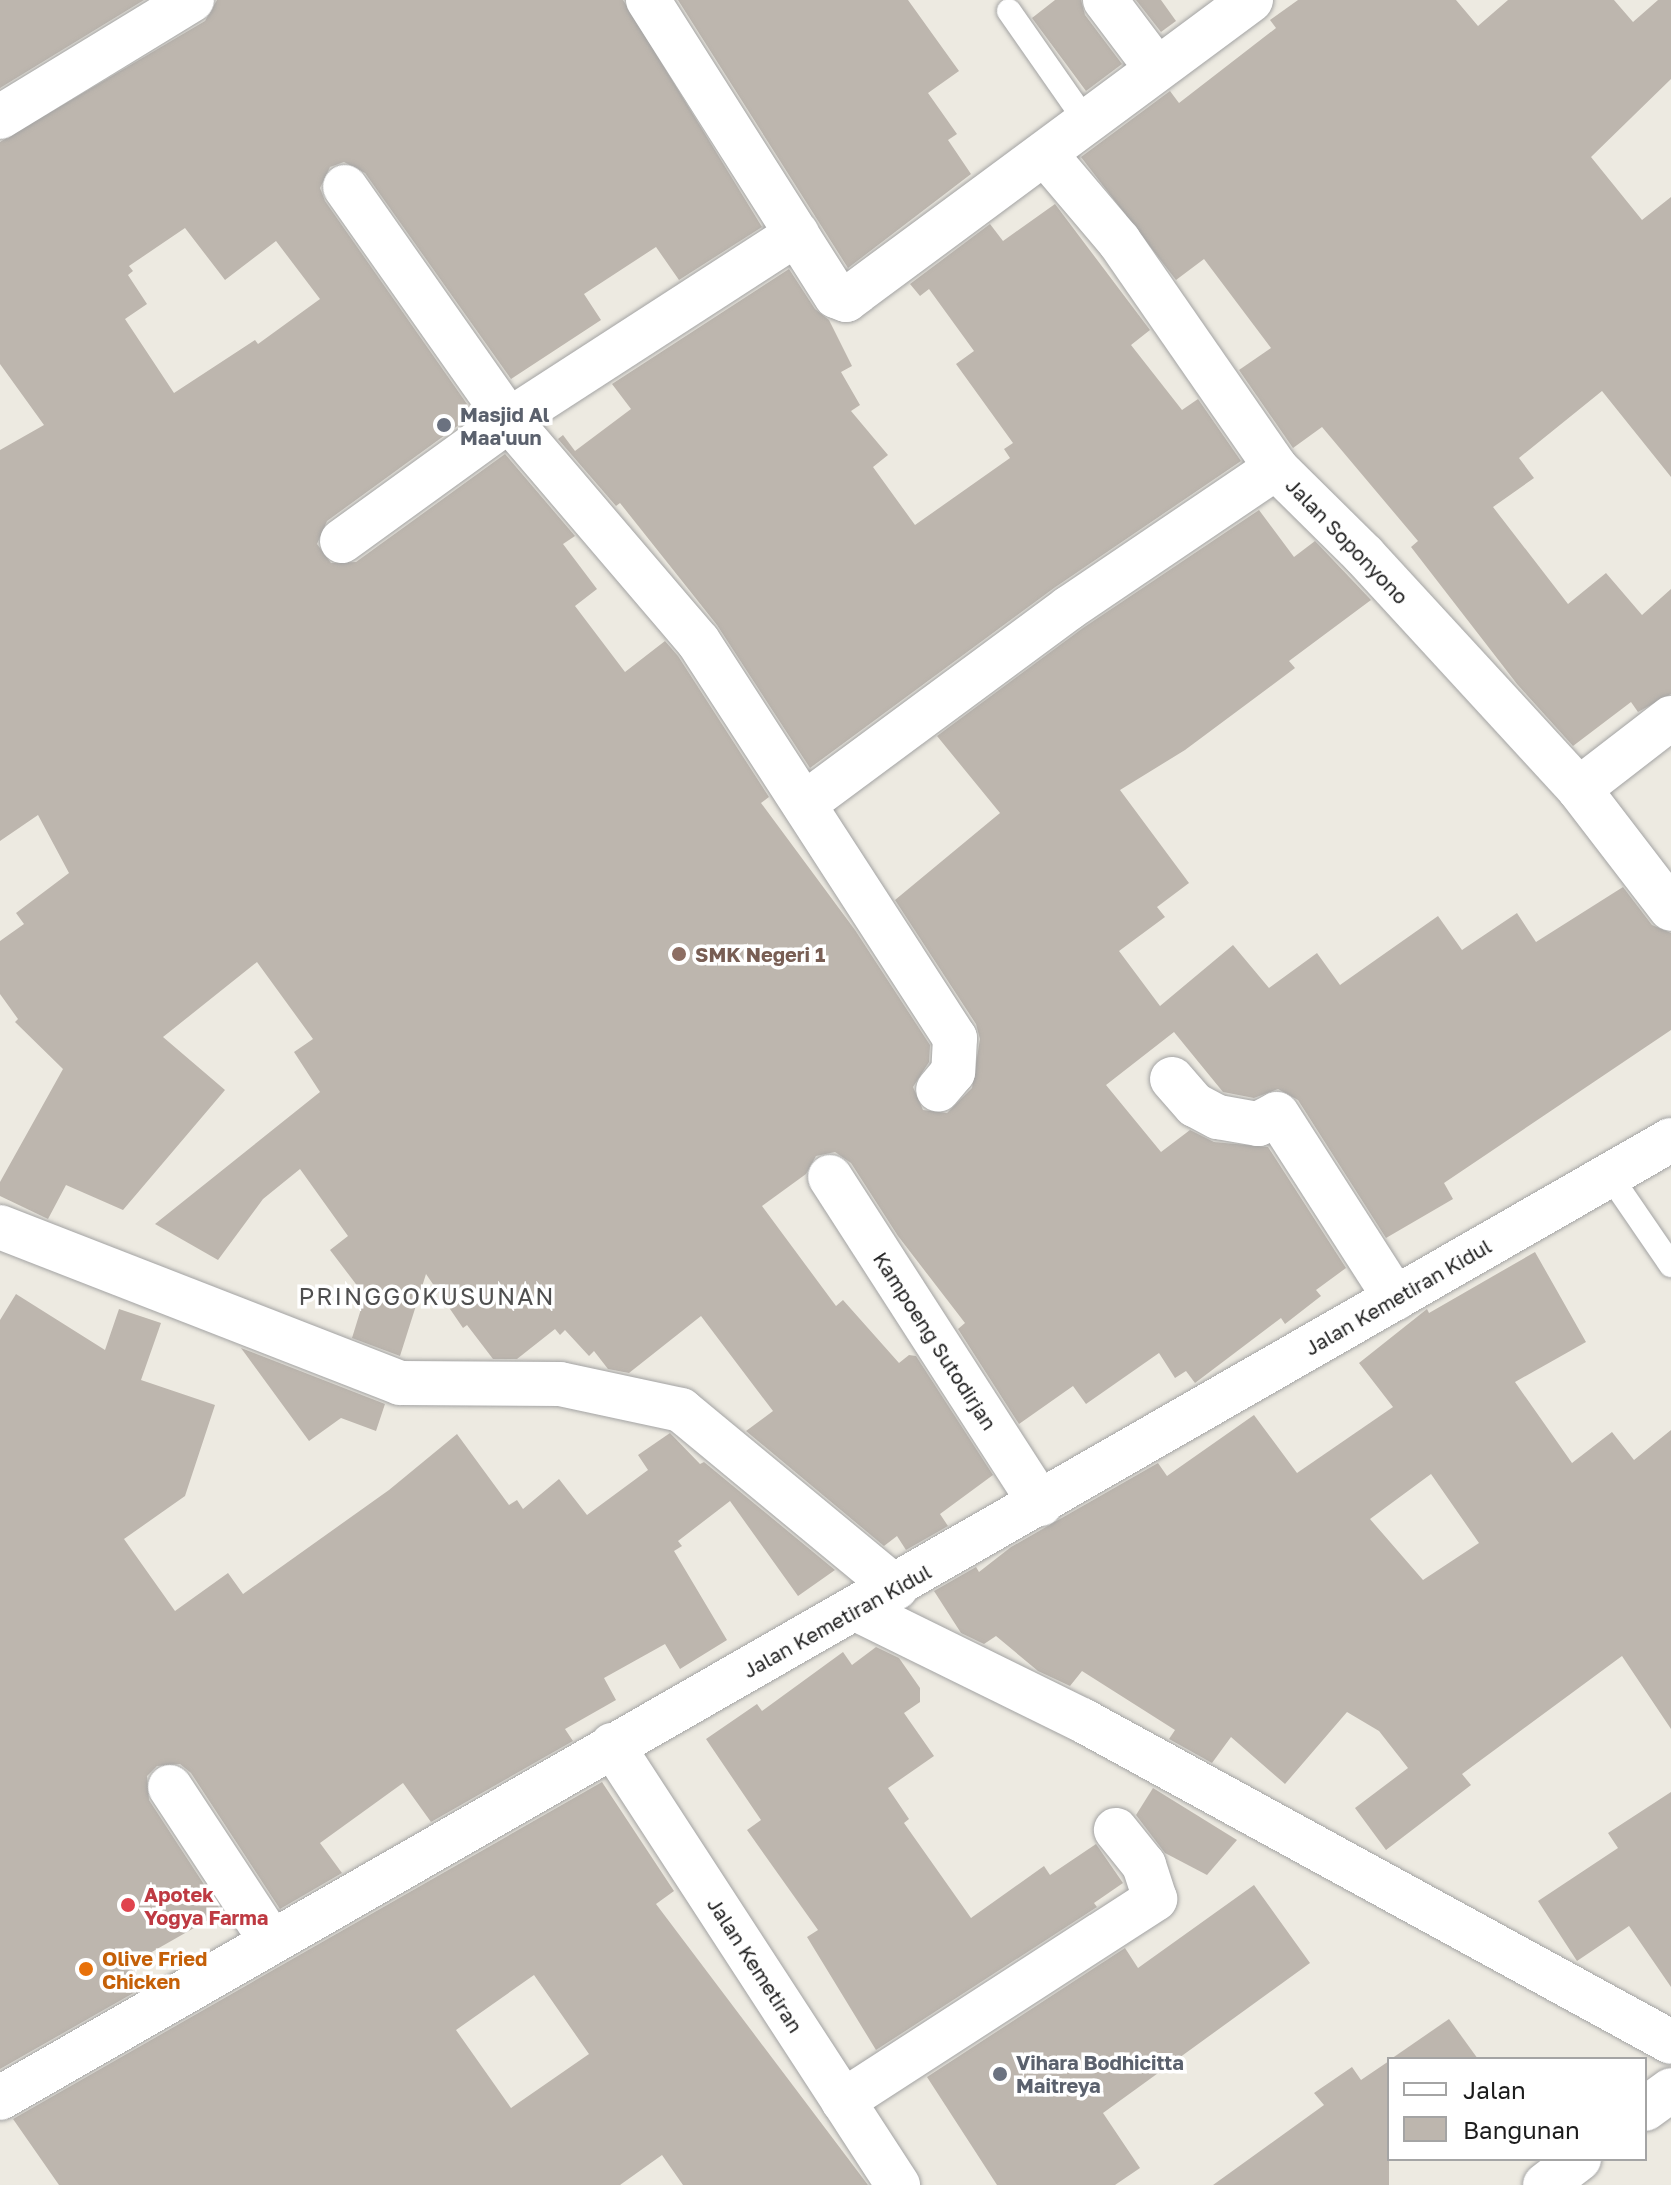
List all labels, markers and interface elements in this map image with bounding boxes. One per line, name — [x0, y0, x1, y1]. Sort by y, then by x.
place label: Masjid Al Maa'uun — [460, 402, 550, 449]
marker: Masjid Al Maa'uun — [435, 416, 453, 434]
street label: Jalan Soponyono — [1281, 473, 1413, 609]
place label: SMK Negeri 1 — [695, 942, 825, 966]
marker: SMK Negeri 1 — [670, 945, 688, 963]
street label: Jalan Kemetiran Kidul — [1301, 1234, 1495, 1360]
street label: Kampoeng Sutodirjan — [868, 1247, 1002, 1435]
district label: PRINGGOKUSUNAN — [299, 1282, 555, 1310]
street label: Jalan Kemetiran Kidul — [739, 1559, 935, 1683]
place label: Apotek Yogya Farma — [144, 1882, 268, 1929]
street label: Jalan Kemetiran — [702, 1893, 808, 2037]
marker: Apotek Yogya Farma — [119, 1896, 137, 1914]
place label: Olive Fried Chicken — [102, 1946, 207, 1993]
marker: Olive Fried Chicken — [77, 1960, 95, 1978]
place label: Vihara Bodhicitta Maitreya — [1016, 2050, 1184, 2097]
legend — [1387, 2057, 1647, 2161]
marker: Vihara Bodhicitta Maitreya — [991, 2065, 1009, 2083]
text: Jalan — [1463, 2075, 1526, 2104]
text: Bangunan — [1463, 2115, 1580, 2144]

